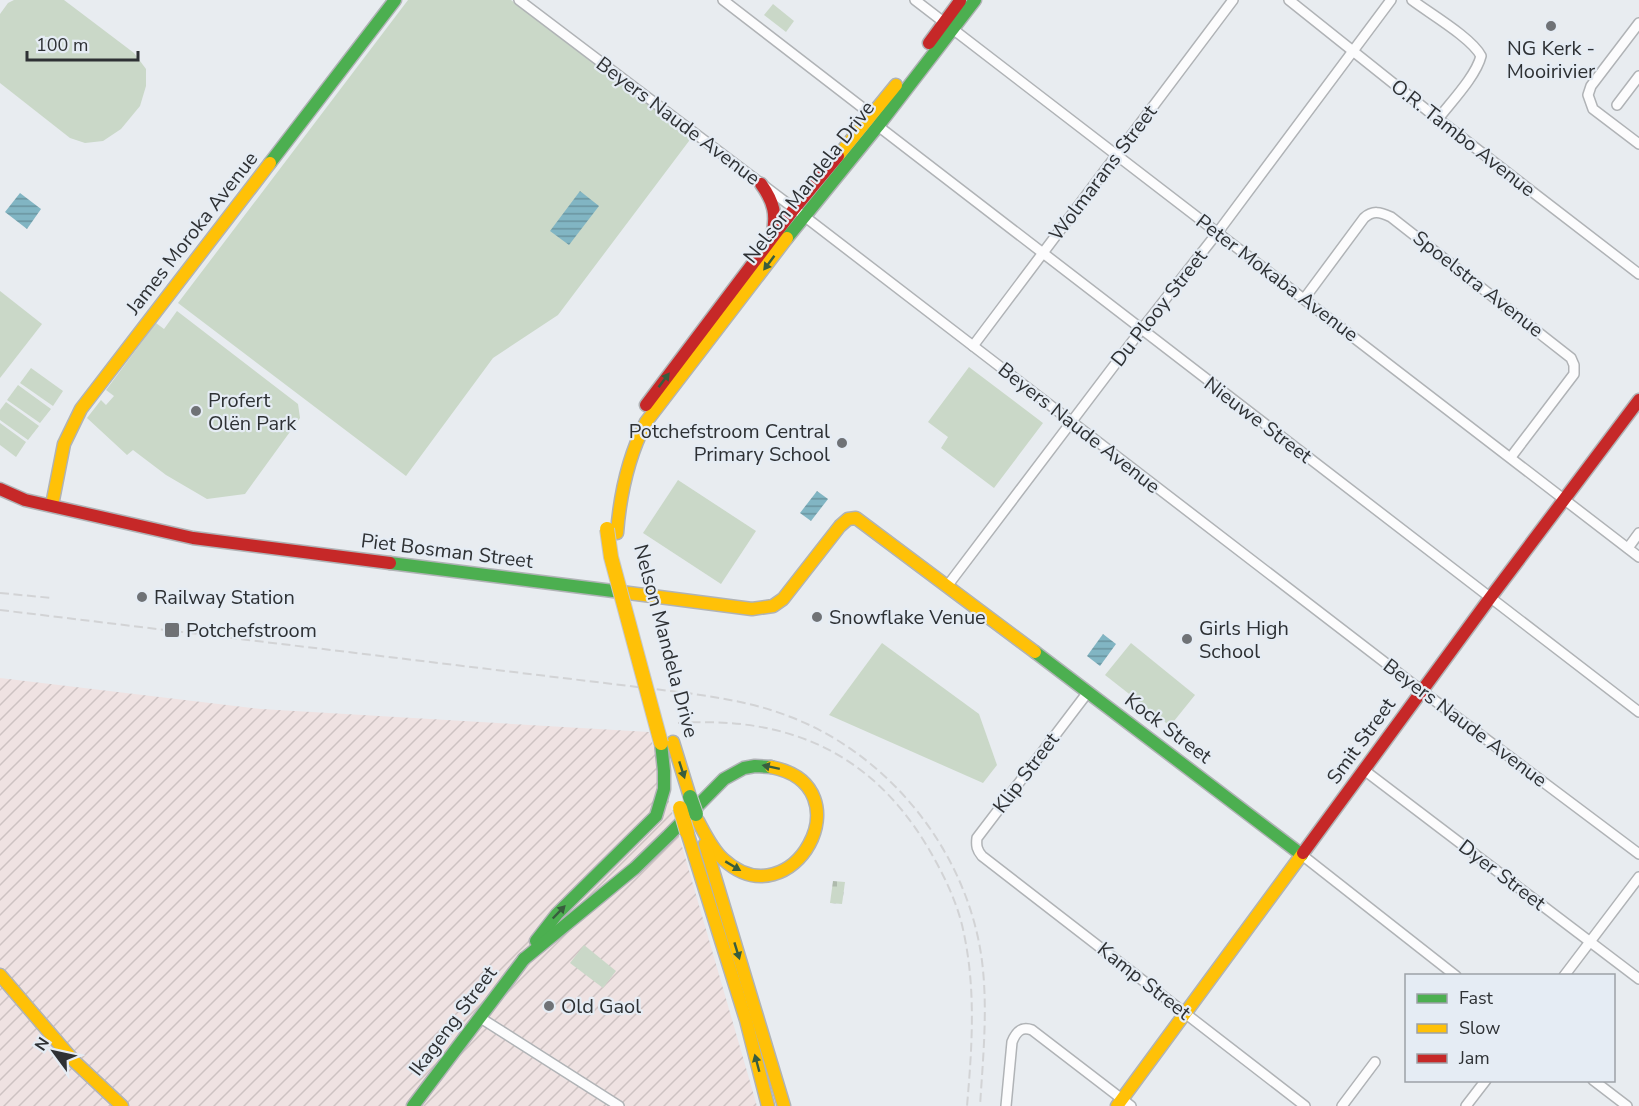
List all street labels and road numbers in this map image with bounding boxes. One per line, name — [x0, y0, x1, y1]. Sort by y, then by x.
street label: Beyers Naude Avenue — [591, 50, 765, 192]
street label: O.R. Tambo Avenue — [1385, 73, 1541, 203]
street label: Nelson Mandela Drive — [737, 95, 881, 269]
street label: Wolmarans Street — [1043, 99, 1164, 247]
street label: James Moroka Avenue — [119, 146, 264, 321]
street label: Peter Mokaba Avenue — [1190, 208, 1364, 348]
street label: Spoelstra Avenue — [1407, 224, 1549, 344]
street label: Du Plooy Street — [1105, 243, 1214, 372]
street label: Beyers Naude Avenue — [992, 356, 1166, 500]
street label: Nieuwe Street — [1199, 371, 1318, 470]
street label: Piet Bosman Street — [359, 527, 536, 575]
street label: Nelson Mandela Drive — [627, 541, 705, 741]
street label: Beyers Naude Avenue — [1378, 652, 1552, 794]
street label: Kock Street — [1119, 686, 1218, 770]
street label: Smit Street — [1320, 692, 1402, 790]
street label: Klip Street — [987, 726, 1066, 819]
street label: Dyer Street — [1453, 833, 1552, 917]
street label: Kamp Street — [1092, 936, 1197, 1027]
street label: Ikageng Street — [403, 960, 504, 1081]

